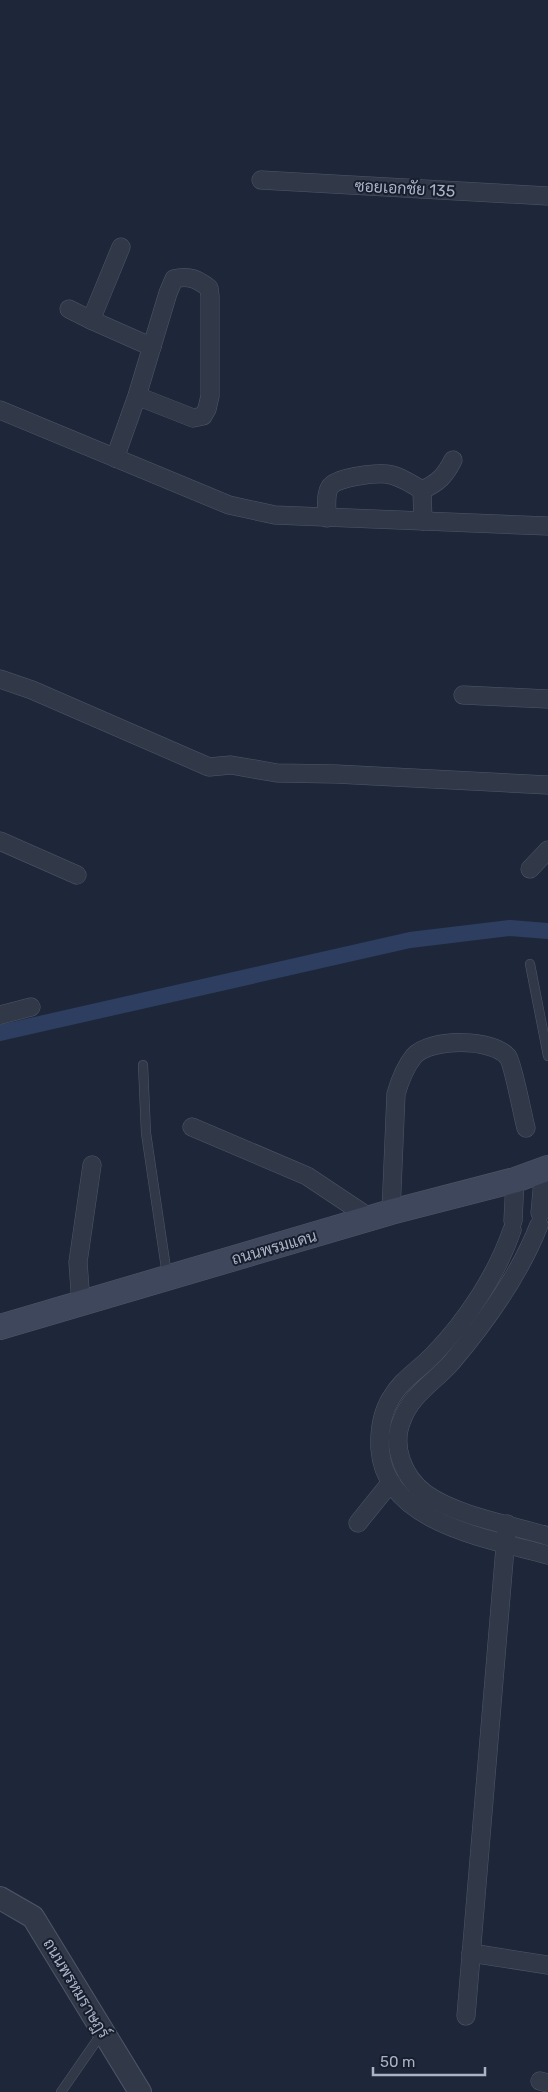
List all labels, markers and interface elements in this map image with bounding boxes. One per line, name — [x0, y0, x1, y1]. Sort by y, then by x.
street label: ซอยเอกชัย 135 — [354, 175, 456, 201]
street label: ถนนพรมแดน — [229, 1226, 319, 1269]
street label: ถนนพรหมราษฎร์ — [39, 1933, 116, 2042]
scale bar — [373, 2044, 486, 2076]
text: 50 m — [380, 2053, 415, 2071]

